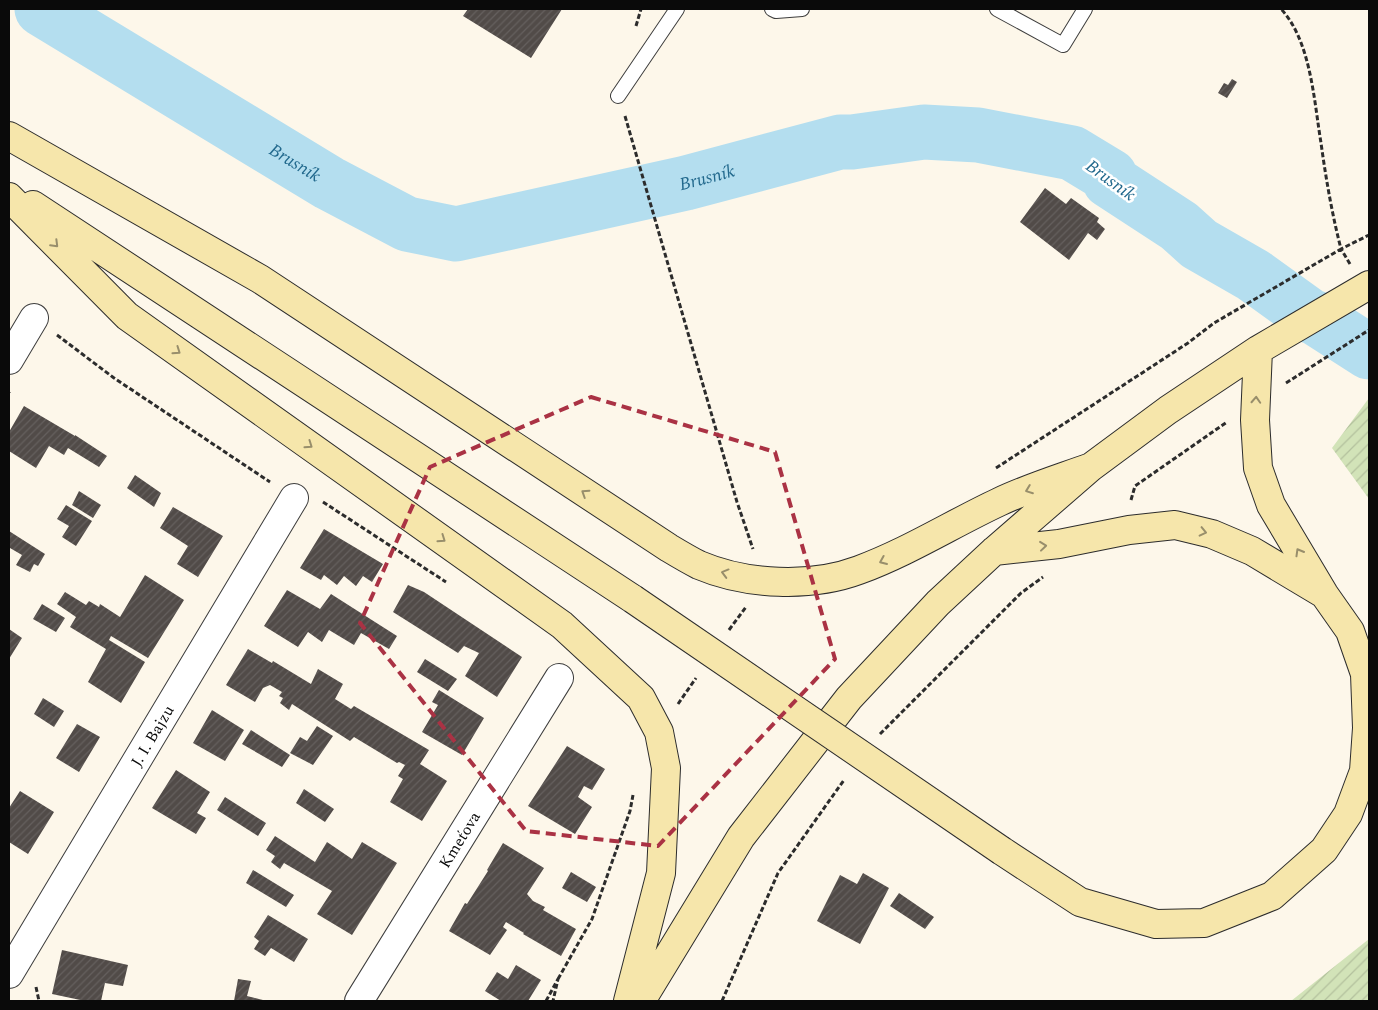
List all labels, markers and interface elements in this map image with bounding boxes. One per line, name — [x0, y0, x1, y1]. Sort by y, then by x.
water label: Brusník — [264, 137, 327, 189]
water label: Brusník — [1080, 153, 1142, 208]
water label: Brusník — [677, 157, 738, 198]
one-way arrow — [50, 238, 59, 247]
one-way arrow — [171, 345, 180, 354]
one-way arrow — [1250, 396, 1261, 404]
one-way arrow — [303, 439, 313, 448]
one-way arrow — [1025, 484, 1034, 494]
one-way arrow — [581, 489, 590, 499]
one-way arrow — [1198, 526, 1207, 537]
one-way arrow — [436, 533, 446, 542]
one-way arrow — [1039, 541, 1047, 552]
one-way arrow — [1295, 549, 1305, 558]
one-way arrow — [879, 554, 888, 565]
one-way arrow — [721, 569, 729, 579]
street label: J. I. Bajzu — [125, 701, 180, 771]
street label: Kmeťova — [433, 807, 487, 873]

